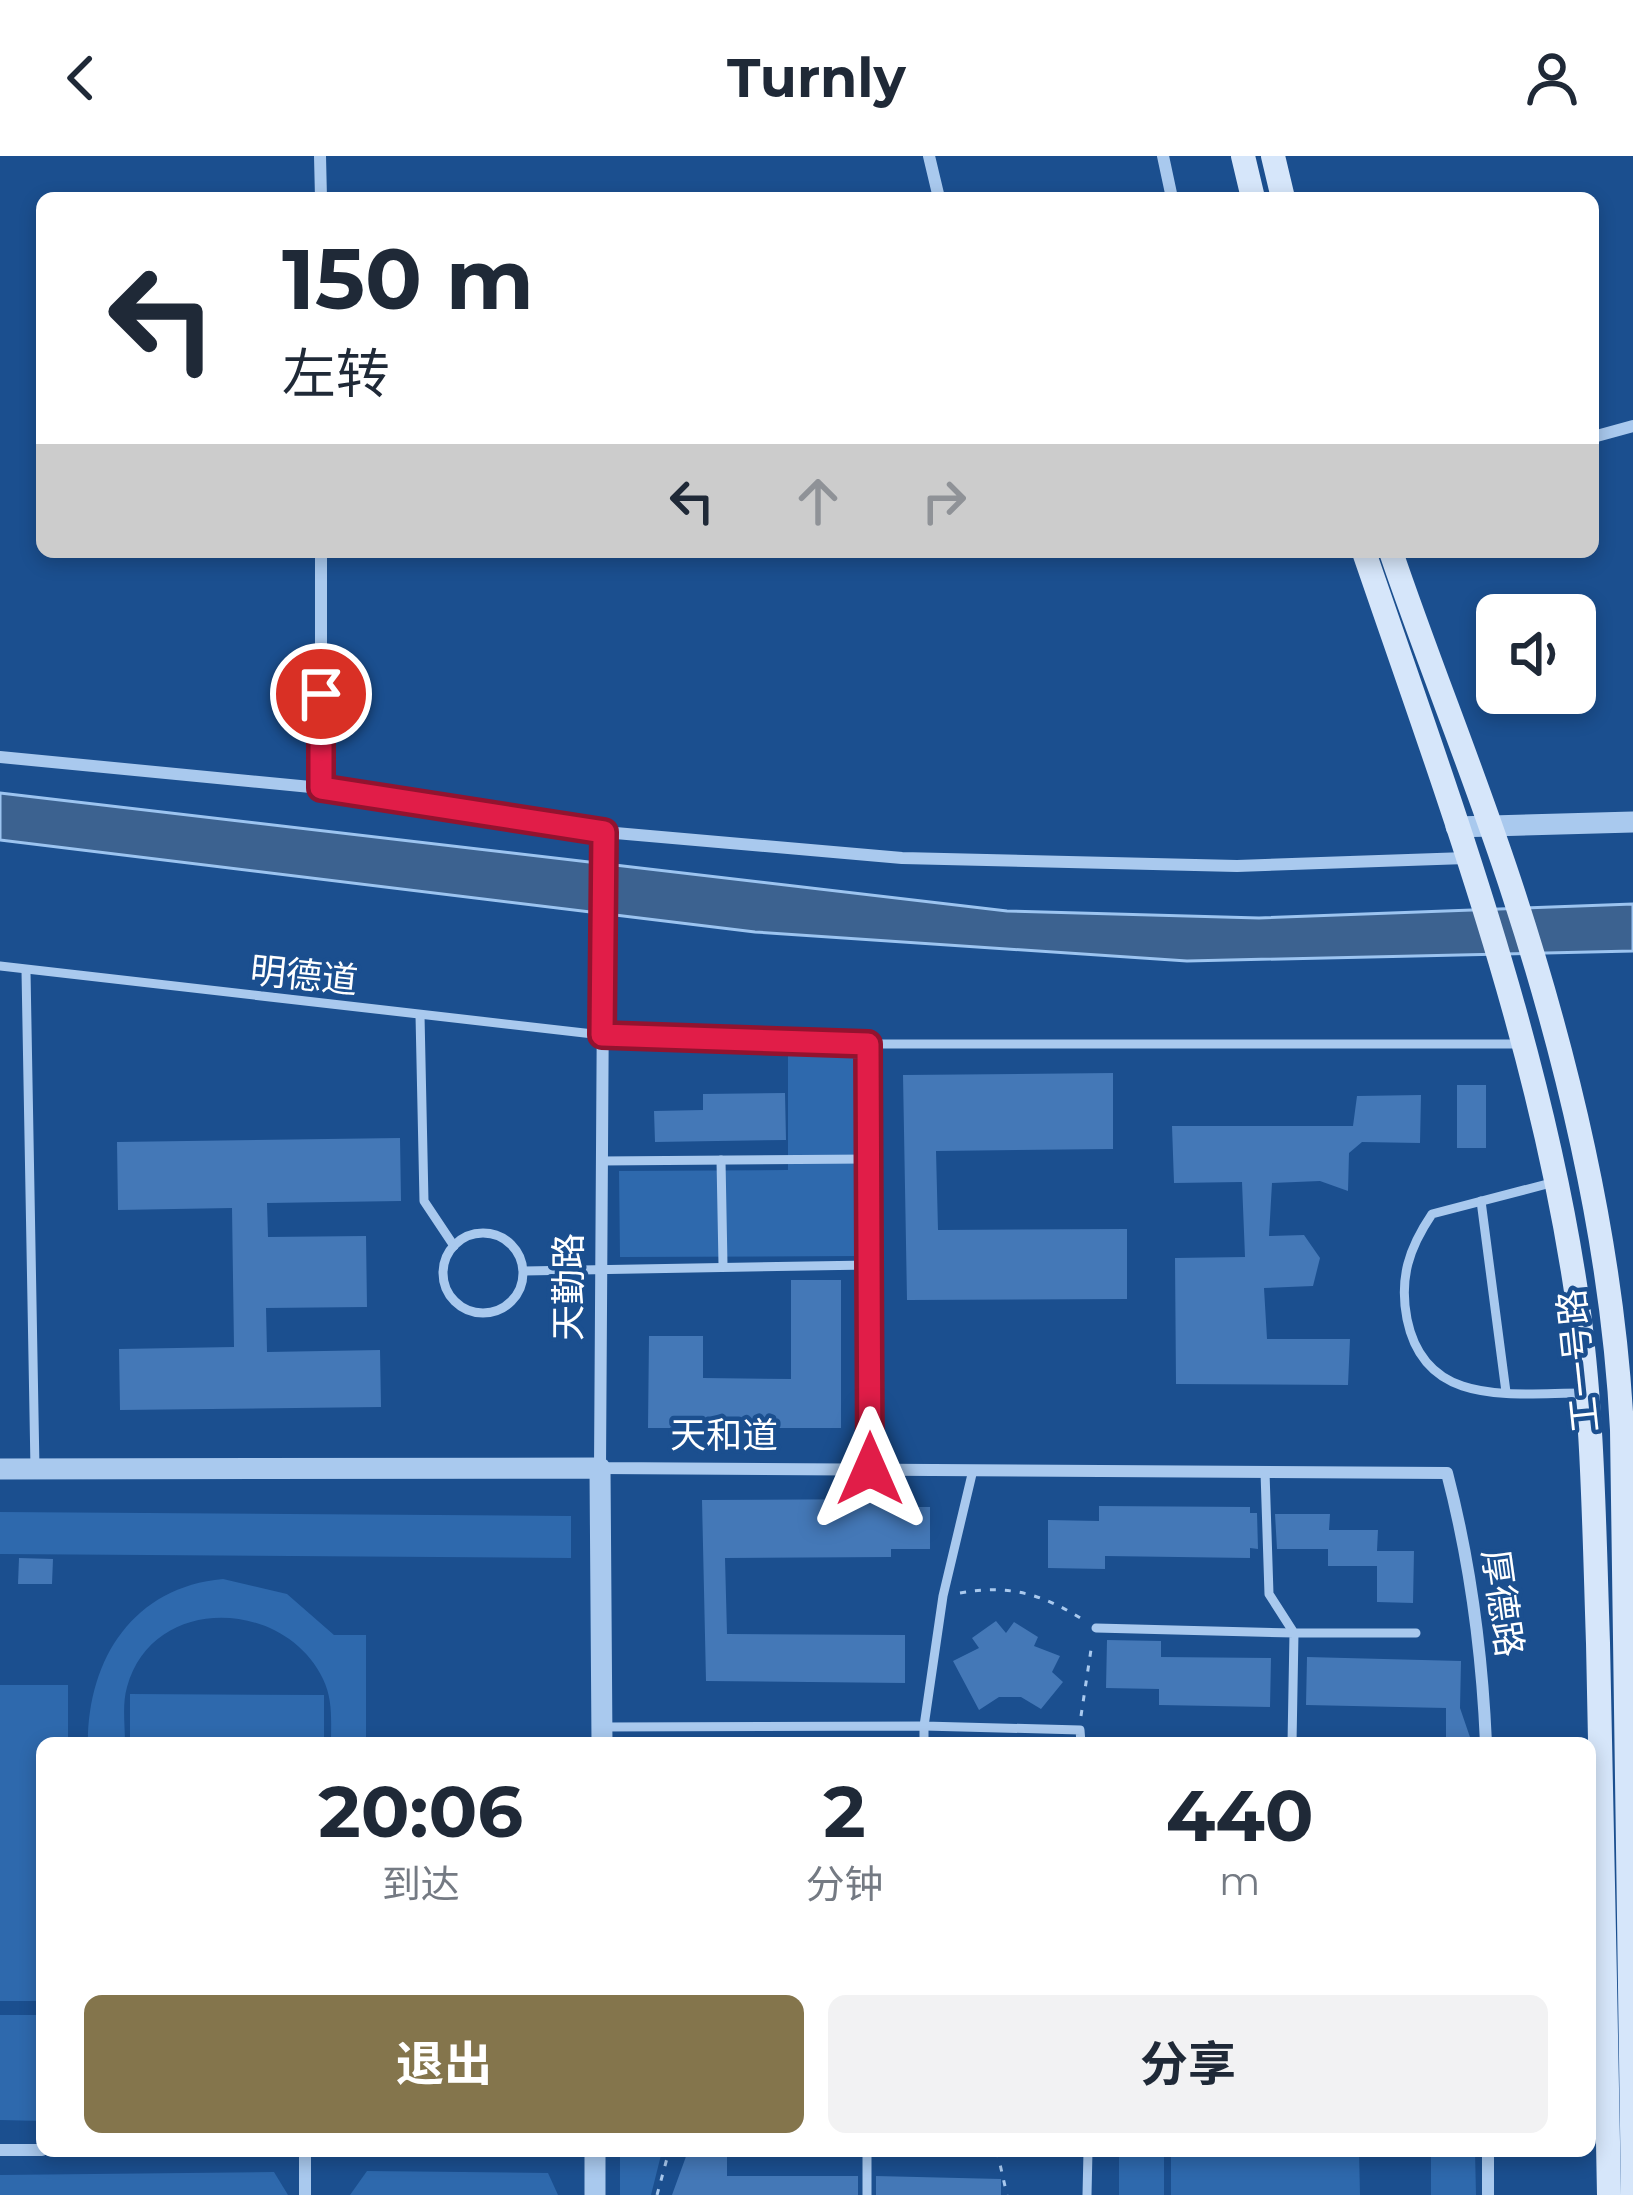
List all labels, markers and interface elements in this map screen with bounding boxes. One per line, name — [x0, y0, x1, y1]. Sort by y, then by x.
icon: back — [48, 45, 114, 111]
text: Turnly — [727, 45, 906, 111]
icon: person — [1519, 45, 1585, 111]
text: 150 m — [282, 228, 534, 330]
icon: left — [84, 240, 240, 396]
text: 左转 — [282, 341, 390, 407]
icon: left — [659, 468, 725, 534]
icon: ahead — [785, 468, 851, 534]
icon: right — [911, 468, 977, 534]
map controls — [1476, 594, 1596, 714]
button: sound — [1476, 594, 1596, 714]
pin — [270, 643, 372, 745]
icon: arrive — [288, 661, 354, 727]
street label: 明德道 — [248, 947, 360, 1003]
street label: 天勤路 — [546, 1233, 590, 1341]
street label: 工一号路 — [1549, 1287, 1607, 1435]
position arrow — [807, 1406, 933, 1532]
street label: 天和道 — [670, 1413, 778, 1457]
street label: 厚德路 — [1474, 1546, 1532, 1660]
text: 20:06 — [318, 1767, 523, 1855]
text: 2 — [823, 1767, 866, 1855]
text: 440 — [1166, 1771, 1314, 1859]
text: m — [1219, 1857, 1260, 1905]
text: 到达 — [382, 1860, 460, 1908]
text: 分钟 — [805, 1860, 883, 1908]
button: 退出 — [84, 1995, 804, 2133]
button: 分享 — [828, 1995, 1548, 2133]

